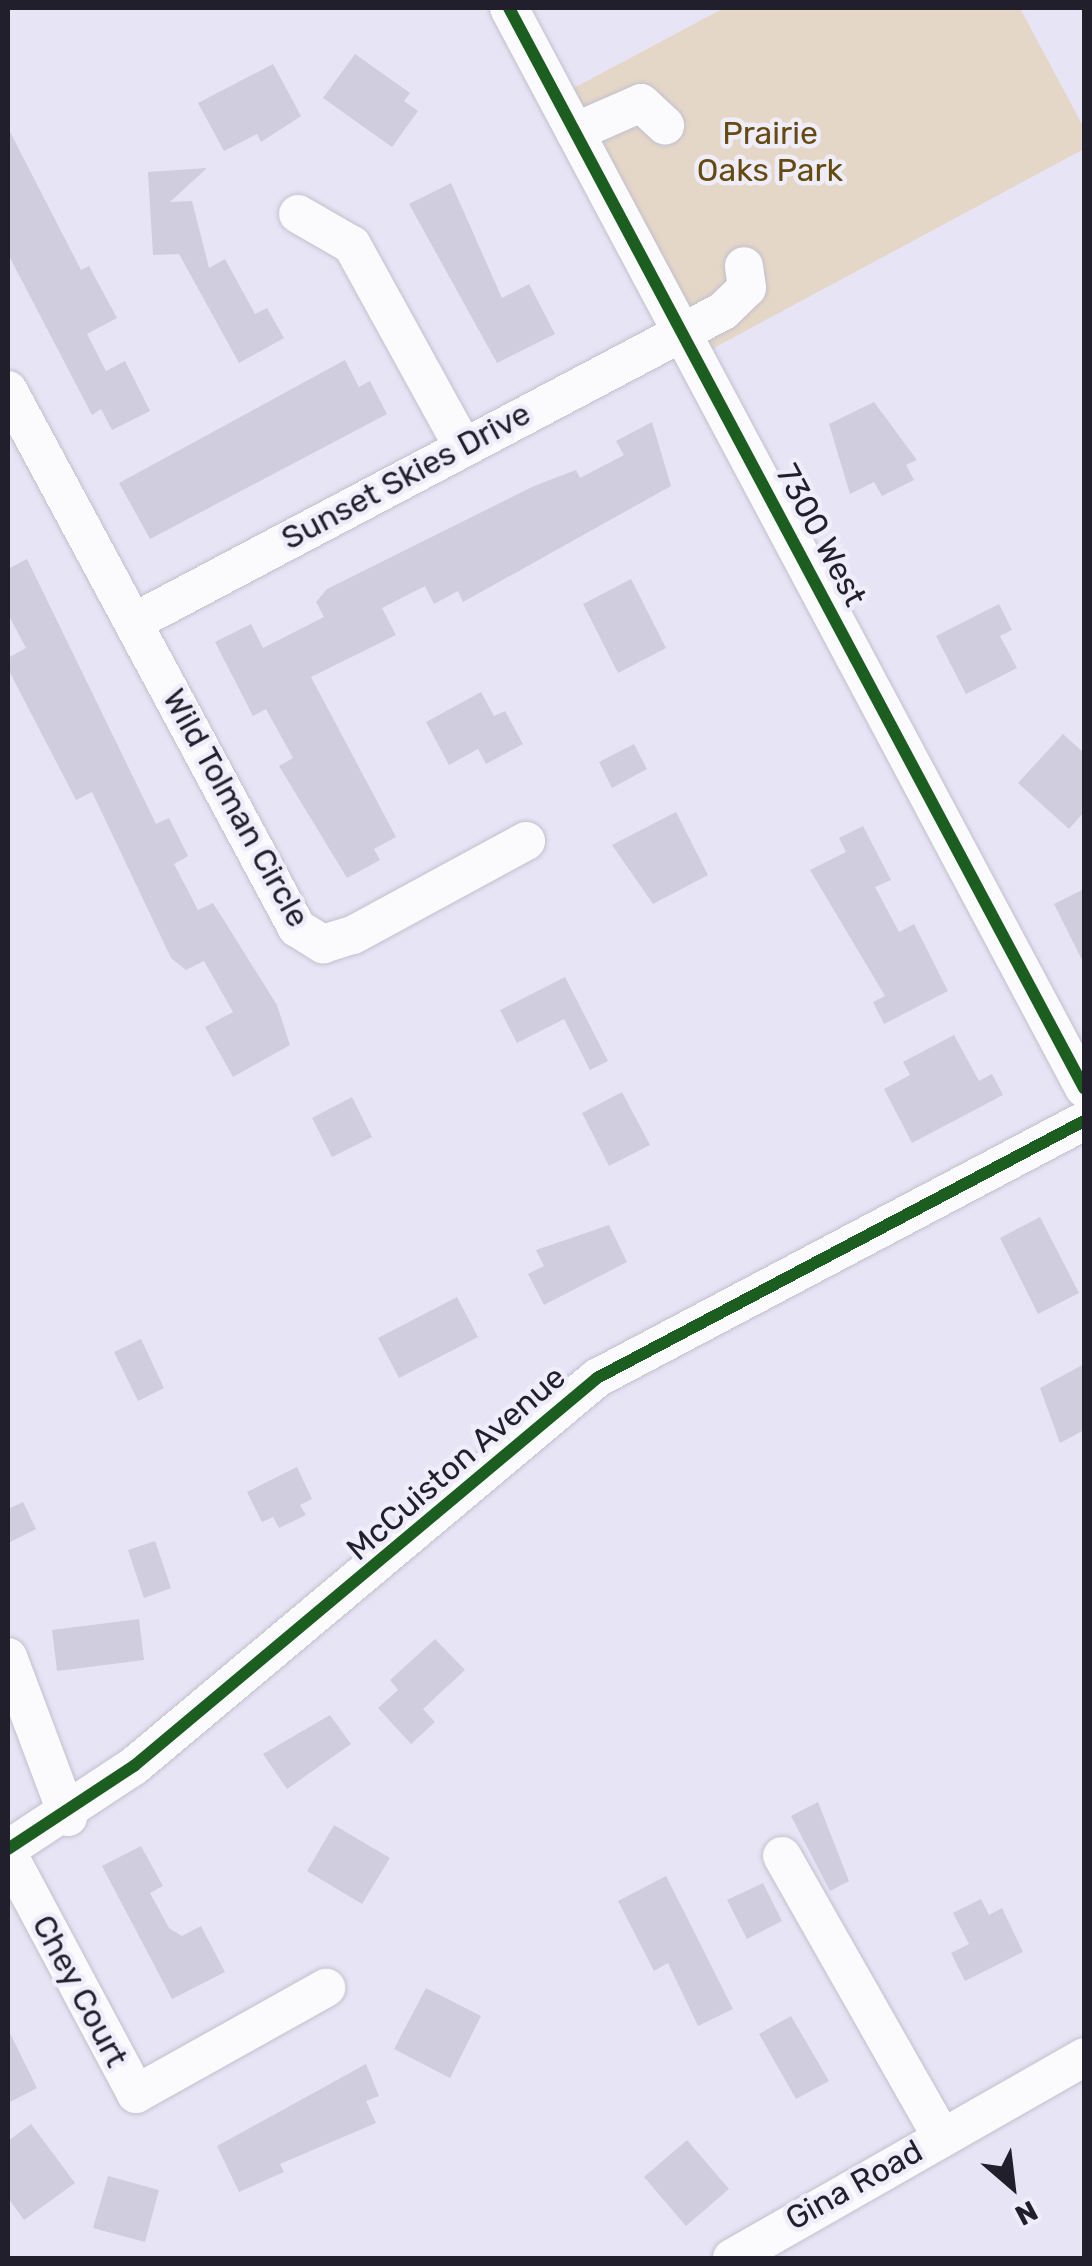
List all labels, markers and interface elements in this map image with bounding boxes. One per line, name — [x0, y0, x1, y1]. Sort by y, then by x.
park label: Prairie Oaks Park — [697, 115, 843, 190]
street label: Sunset Skies Drive — [275, 394, 537, 558]
street label: 7300 West — [767, 457, 875, 613]
street label: Wild Tolman Circle — [154, 682, 318, 934]
street label: McCuiston Avenue — [339, 1357, 573, 1569]
street label: Chey Court — [24, 1908, 136, 2074]
street label: Gina Road — [779, 2132, 929, 2238]
north arrow — [962, 2136, 1062, 2236]
text: N — [1010, 2194, 1043, 2232]

